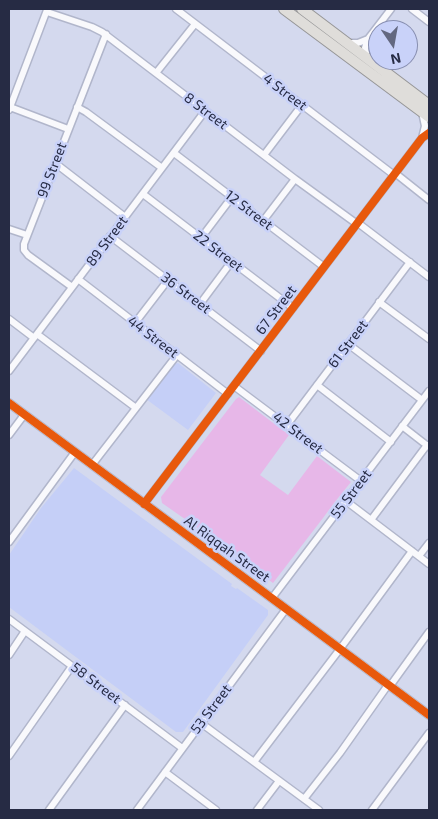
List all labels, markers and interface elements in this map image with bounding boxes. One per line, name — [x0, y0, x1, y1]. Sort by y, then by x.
north arrow — [368, 20, 418, 70]
text: N — [389, 50, 403, 69]
street label: 4 Street — [260, 70, 310, 114]
street label: 8 Street — [181, 89, 231, 133]
street label: 99 Street — [34, 140, 70, 200]
street label: 12 Street — [222, 187, 276, 233]
street label: 89 Street — [83, 213, 131, 269]
street label: 22 Street — [190, 227, 246, 275]
street label: 36 Street — [158, 269, 214, 317]
street label: 67 Street — [252, 282, 300, 338]
street label: 44 Street — [124, 312, 182, 362]
street label: 61 Street — [325, 317, 371, 371]
street label: 42 Street — [270, 409, 326, 457]
street label: 55 Street — [327, 466, 375, 522]
street label: Al Riqqah Street — [181, 512, 273, 586]
street label: 58 Street — [68, 659, 124, 707]
street label: 53 Street — [187, 681, 235, 737]

